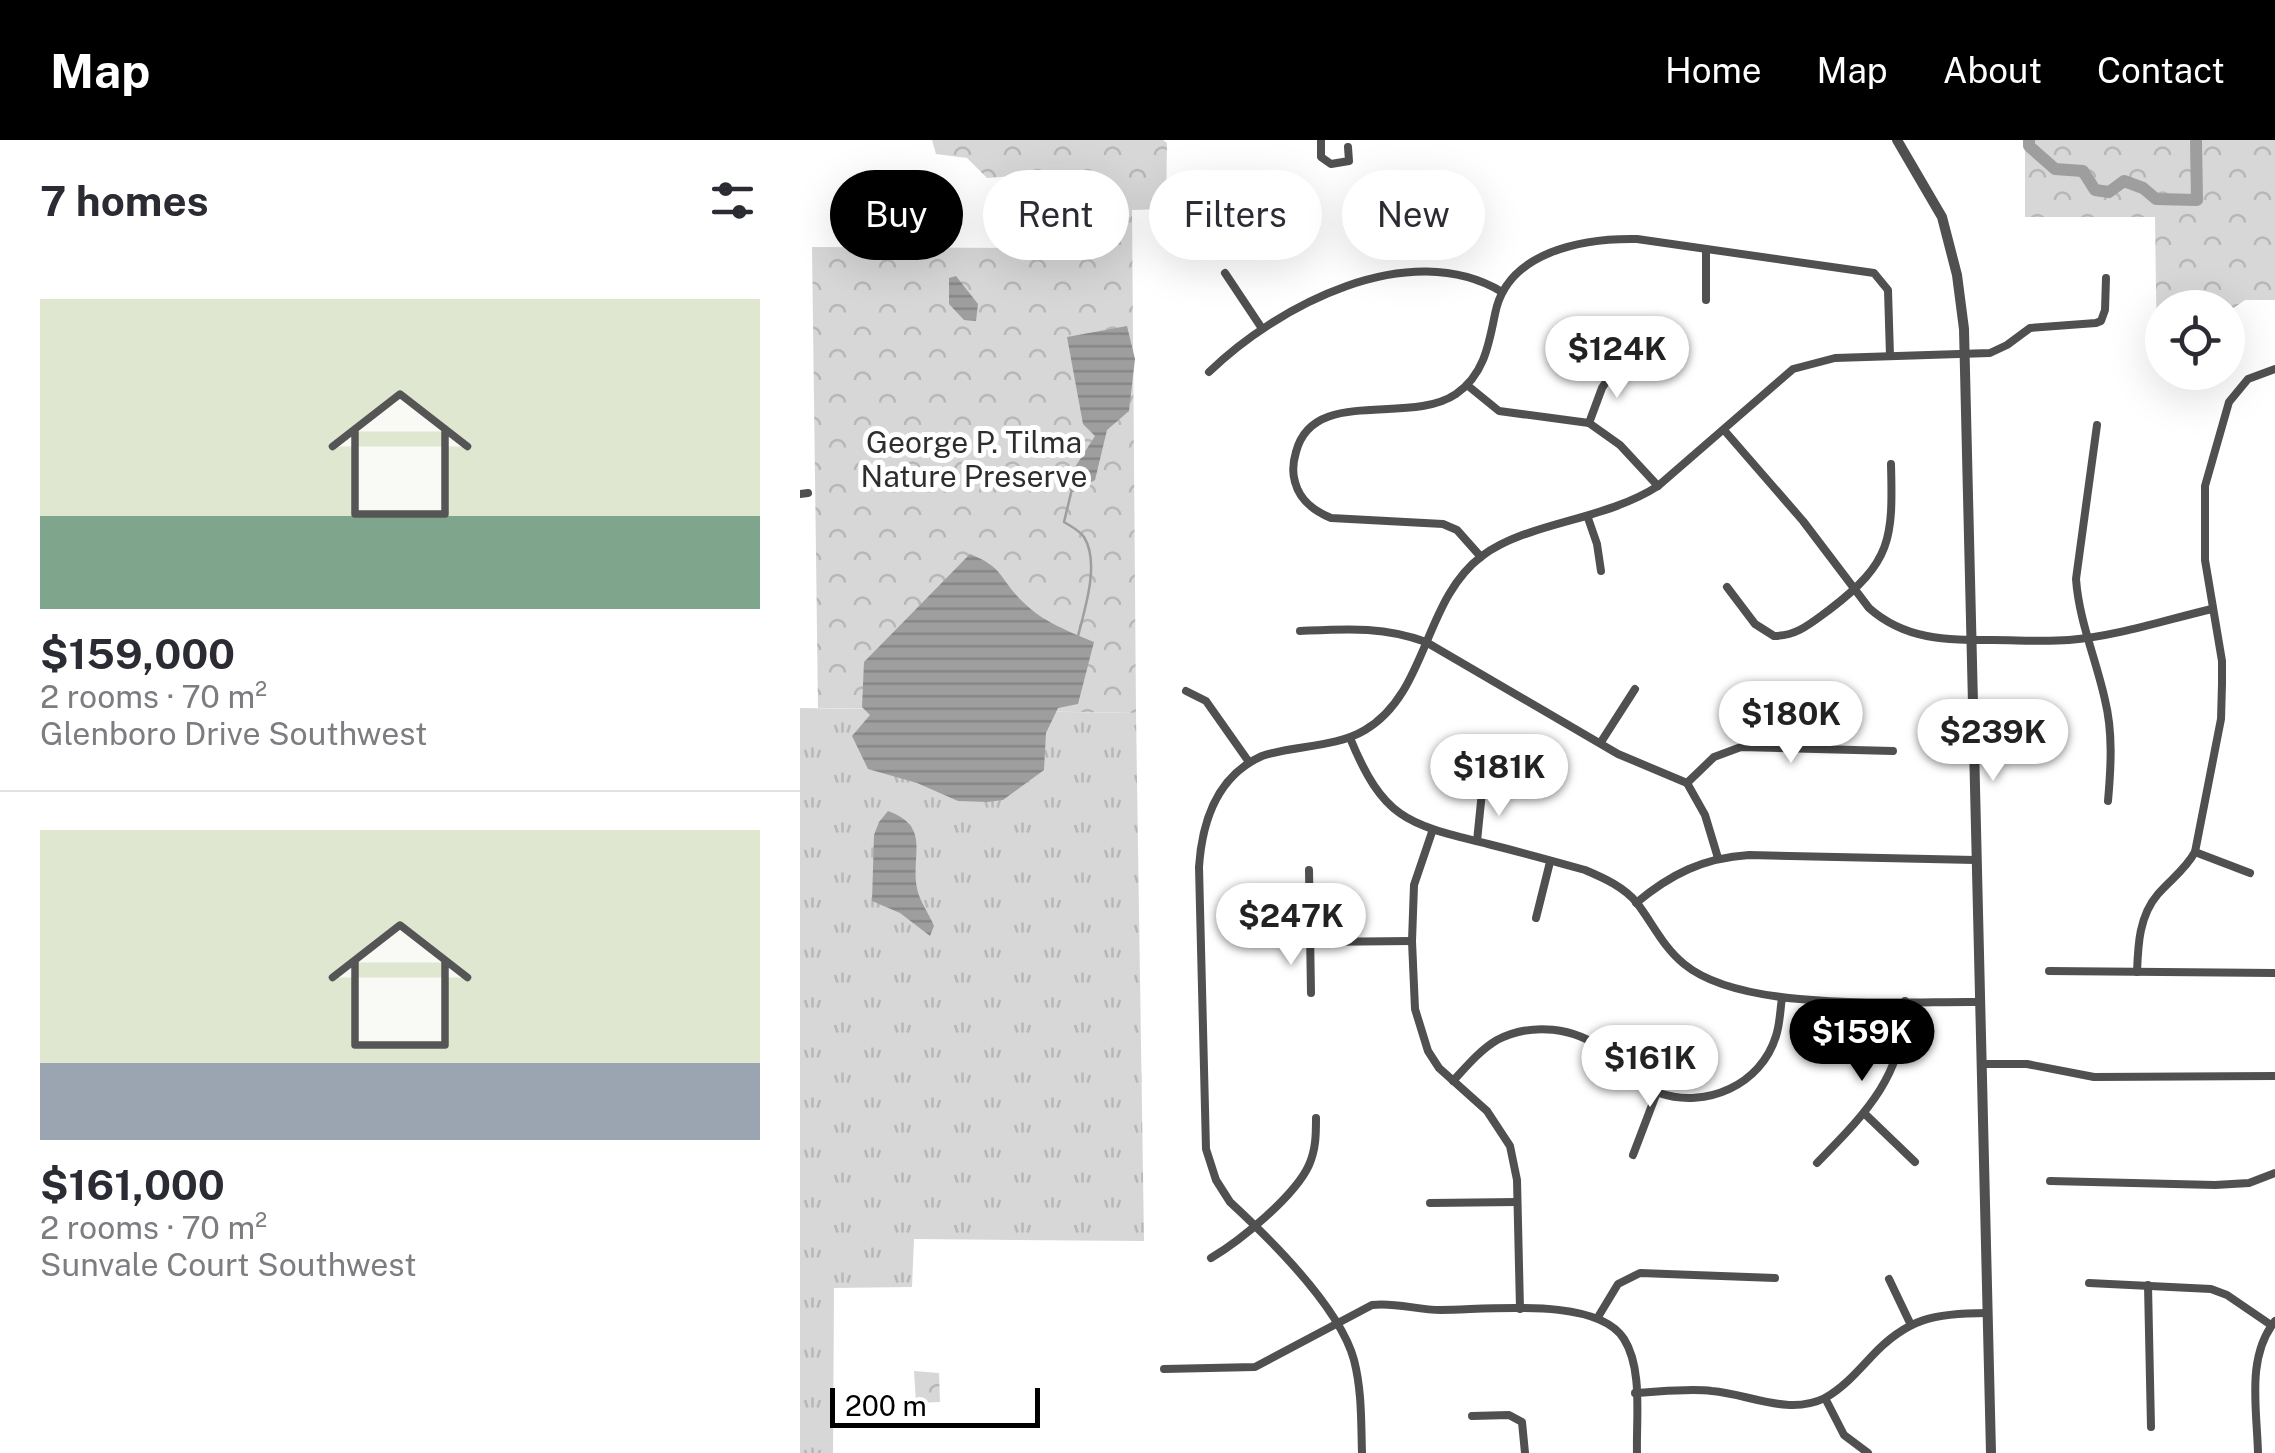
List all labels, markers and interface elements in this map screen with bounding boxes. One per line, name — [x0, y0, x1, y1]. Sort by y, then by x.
text: Map — [50, 42, 150, 99]
text: Home — [1665, 50, 1762, 91]
text: Map — [1817, 50, 1888, 91]
text: About — [1943, 50, 2042, 91]
text: Contact — [2097, 50, 2225, 91]
chip: Buy — [830, 170, 963, 260]
chip: Rent — [983, 170, 1129, 260]
chip: Filters — [1149, 170, 1322, 260]
chip: New — [1342, 170, 1485, 260]
icon: filters — [705, 173, 760, 228]
text: 7 homes — [40, 176, 209, 225]
map controls — [2145, 290, 2245, 390]
button: locate — [2145, 290, 2245, 390]
pin: $124K — [1547, 316, 1687, 401]
text: $124K — [1567, 330, 1667, 367]
icon: home — [310, 364, 490, 544]
park label: George P. Tilma Nature Preserve — [861, 424, 1087, 494]
text: $159,000 — [40, 629, 235, 678]
text: 2 rooms · 70 m² — [40, 678, 267, 715]
pin: $180K — [1721, 681, 1861, 766]
text: $180K — [1741, 695, 1841, 732]
pin: $239K — [1923, 699, 2063, 784]
text: $239K — [1939, 713, 2047, 750]
text: Glenboro Drive Southwest — [40, 715, 428, 752]
pin: $181K — [1429, 734, 1569, 819]
text: $181K — [1452, 748, 1546, 785]
pin: $247K — [1221, 883, 1361, 968]
icon: home — [310, 895, 490, 1075]
text: $247K — [1238, 897, 1344, 934]
pin: $159K — [1792, 999, 1932, 1084]
text: $159K — [1811, 1013, 1913, 1050]
pin: $161K — [1580, 1025, 1720, 1110]
text: $161K — [1603, 1039, 1697, 1076]
text: $161,000 — [40, 1160, 225, 1209]
text: 2 rooms · 70 m² — [40, 1209, 267, 1246]
text: Sunvale Court Southwest — [40, 1246, 417, 1283]
scale bar — [830, 1383, 1040, 1428]
text: 200 m — [845, 1389, 927, 1422]

